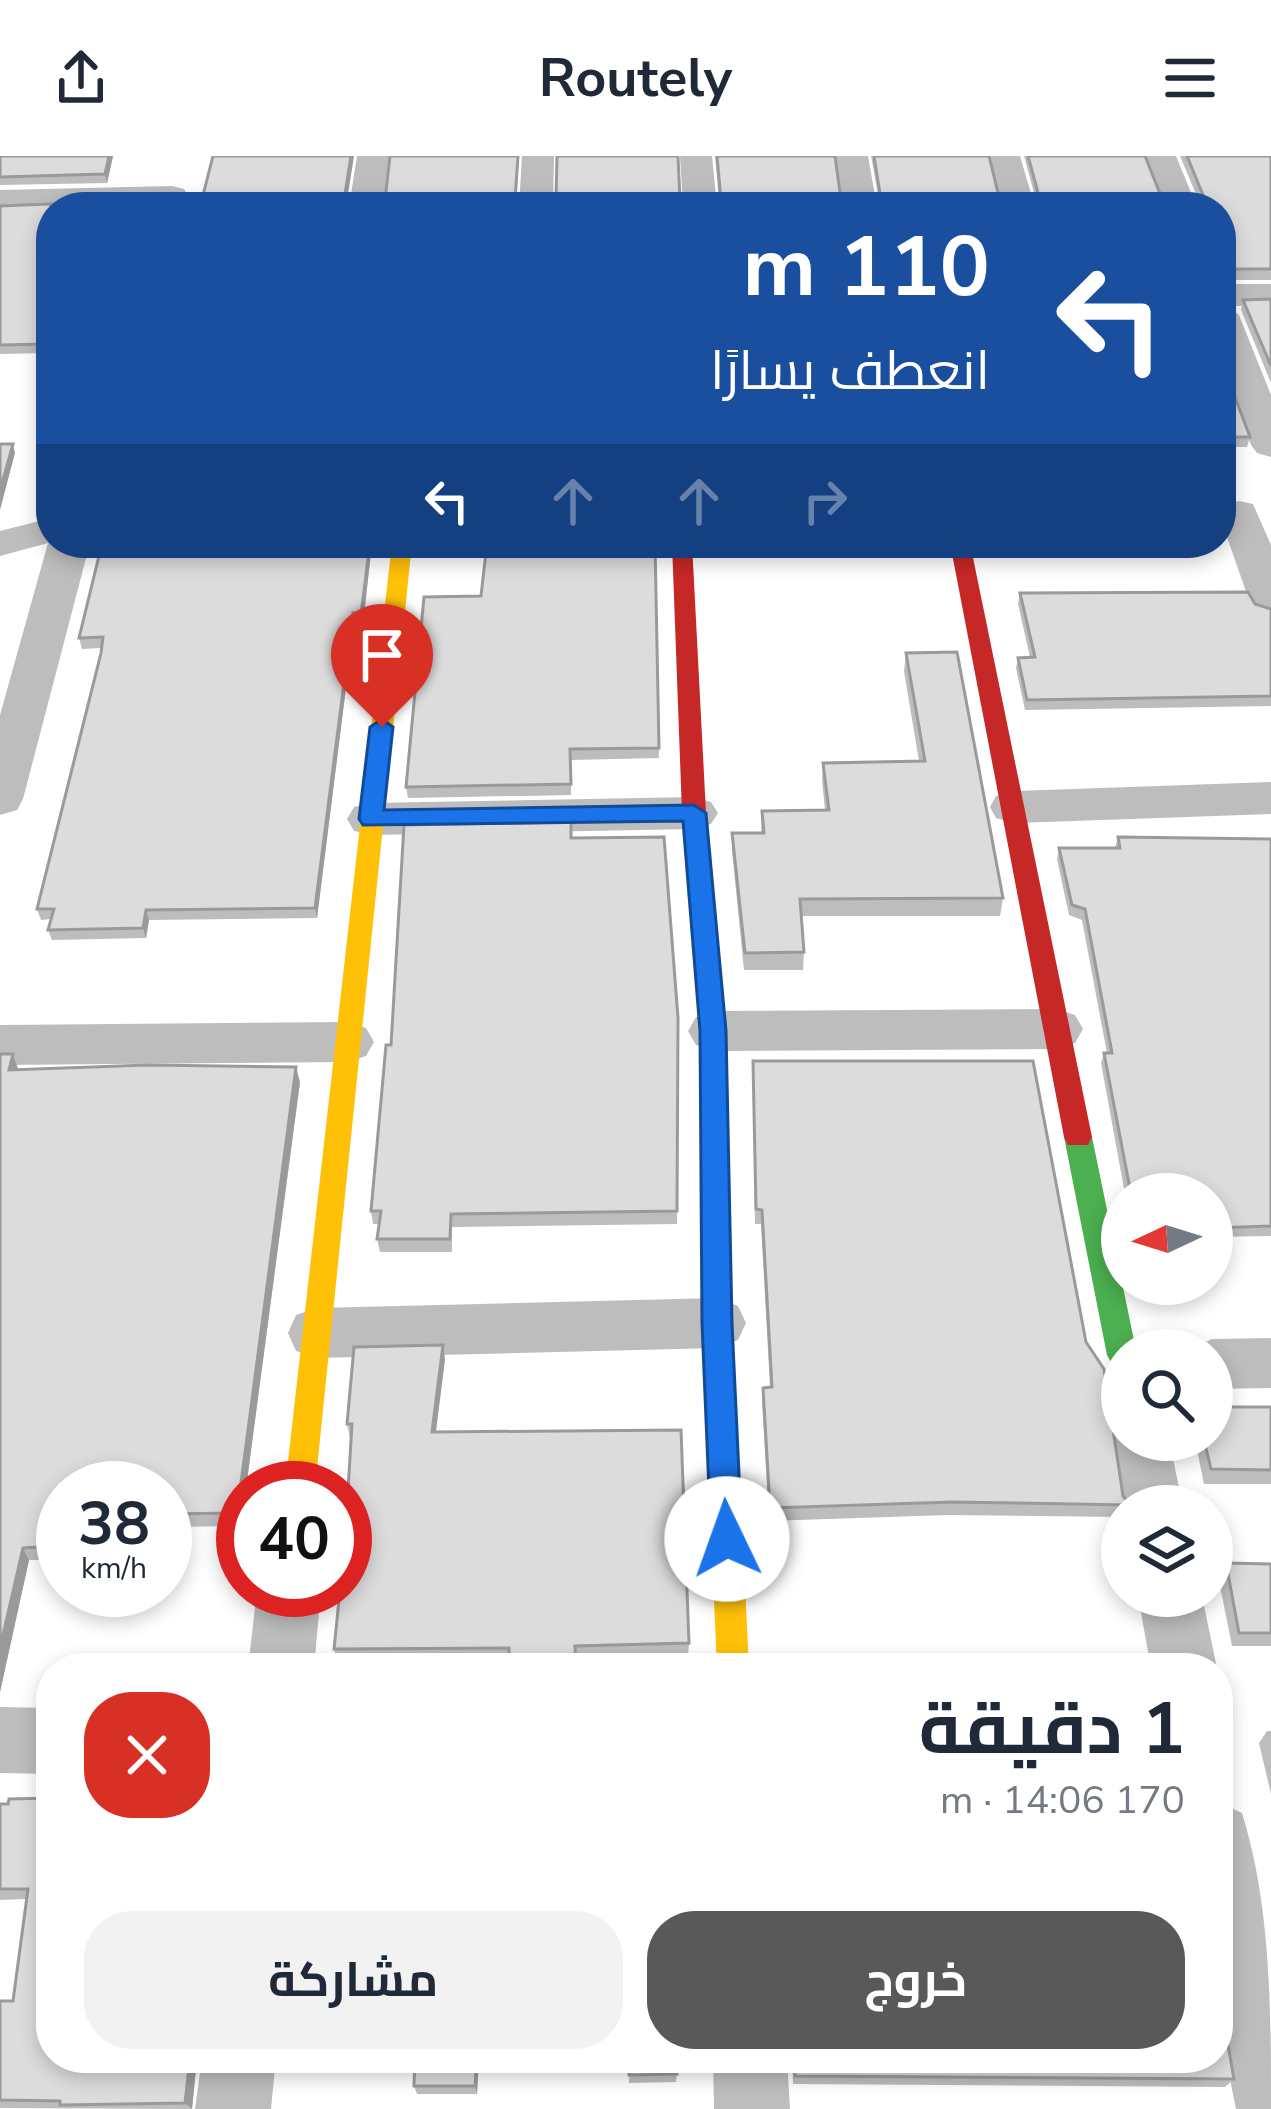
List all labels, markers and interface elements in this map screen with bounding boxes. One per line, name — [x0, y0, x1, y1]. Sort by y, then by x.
text: Routely — [539, 41, 732, 115]
icon: share — [48, 45, 114, 111]
icon: menu — [1157, 45, 1223, 111]
text: 110 m — [742, 210, 990, 325]
icon: left — [1032, 240, 1188, 396]
text: انعطف يسارًا — [710, 334, 990, 408]
icon: left — [414, 468, 480, 534]
icon: ahead — [540, 468, 606, 534]
icon: ahead — [666, 468, 732, 534]
icon: right — [792, 468, 858, 534]
pin — [331, 604, 433, 727]
icon: arrive — [349, 622, 415, 688]
north arrow — [1101, 1173, 1233, 1305]
map controls — [1101, 1173, 1233, 1617]
button: search — [1101, 1329, 1233, 1461]
speed limit sign: 40 — [216, 1461, 372, 1617]
position arrow — [664, 1476, 790, 1602]
text: 38 — [78, 1483, 150, 1565]
button: layers — [1101, 1485, 1233, 1617]
text: km/h — [81, 1548, 147, 1589]
text: 1 دقيقة — [919, 1680, 1185, 1778]
button: close — [84, 1692, 210, 1818]
text: 170 m · 14:06 — [940, 1774, 1185, 1827]
button: مشاركة — [84, 1911, 623, 2049]
button: خروج — [647, 1911, 1185, 2049]

